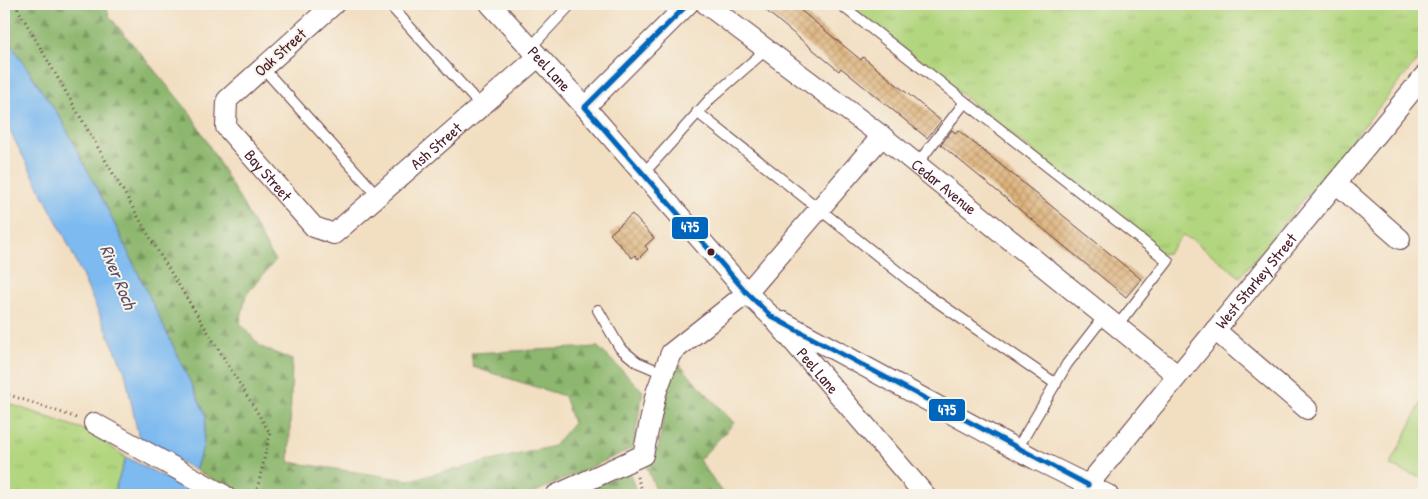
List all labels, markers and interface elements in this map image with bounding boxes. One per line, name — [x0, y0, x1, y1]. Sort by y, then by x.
street label: Oak Street — [249, 23, 311, 81]
street label: Peel Lane — [523, 41, 577, 97]
street label: Ash Street — [405, 117, 467, 174]
street label: Bay Street — [240, 145, 298, 206]
street label: Cedar Avenue — [907, 153, 982, 220]
line badge: 475 — [671, 216, 709, 240]
text: 475 — [681, 217, 699, 236]
street label: West Starkey Street — [1210, 228, 1302, 333]
water label: River Roch — [94, 241, 143, 314]
unlabelled marker — [706, 247, 716, 257]
street label: Peel Lane — [792, 343, 844, 399]
line badge: 475 — [928, 398, 966, 422]
text: 475 — [938, 400, 956, 419]

